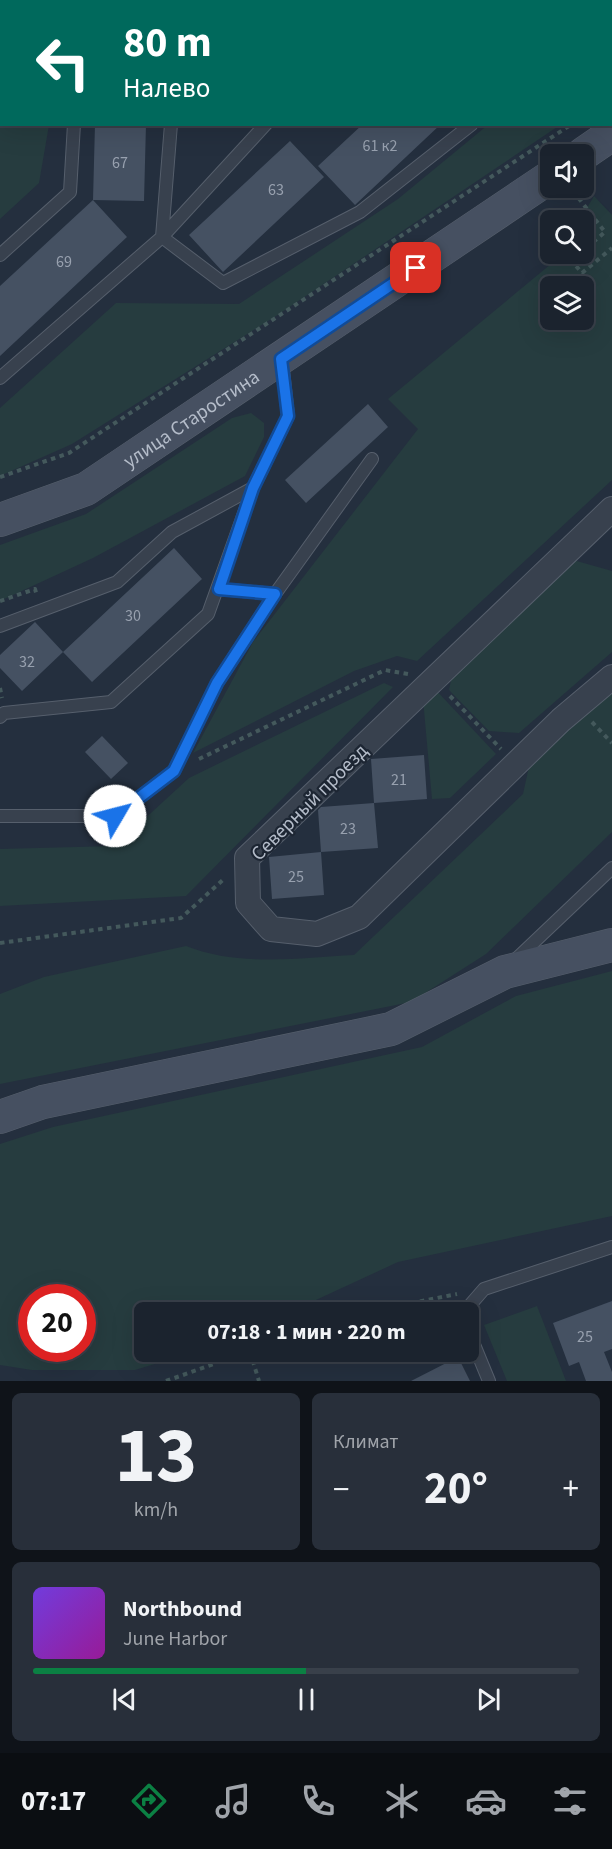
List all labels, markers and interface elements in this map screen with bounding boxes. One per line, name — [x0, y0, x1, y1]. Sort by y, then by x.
text: 80 m — [123, 13, 212, 73]
icon: left — [24, 24, 102, 102]
text: Налево — [123, 69, 210, 108]
house number: 61 к2 — [363, 135, 398, 157]
map controls — [540, 144, 594, 330]
button: sound — [540, 144, 594, 198]
house number: 67 — [112, 152, 128, 174]
house number: 63 — [268, 179, 284, 201]
button: search — [540, 210, 594, 264]
pin — [390, 242, 441, 293]
house number: 69 — [56, 251, 72, 273]
icon: arrive — [399, 251, 432, 284]
button: layers — [540, 276, 594, 330]
street label: улица Старостина — [118, 363, 265, 475]
house number: 30 — [125, 605, 141, 627]
house number: 32 — [19, 651, 35, 673]
street label: Северный проезд — [245, 738, 375, 867]
house number: 21 — [391, 769, 407, 791]
position arrow — [83, 784, 147, 848]
house number: 23 — [340, 818, 356, 840]
house number: 25 — [288, 866, 304, 888]
speed limit sign: 20 — [18, 1284, 96, 1362]
text: 07:18 · 1 мин · 220 m — [207, 1316, 406, 1348]
house number: 25 — [577, 1326, 593, 1348]
text: 13 — [115, 1401, 197, 1512]
text: Климат — [333, 1428, 399, 1456]
text: 20° — [424, 1457, 488, 1521]
text: − — [333, 1466, 349, 1513]
text: + — [563, 1466, 579, 1513]
text: km/h — [134, 1496, 178, 1524]
text: Northbound — [123, 1593, 242, 1625]
text: June Harbor — [123, 1625, 227, 1653]
icon: previous — [108, 1683, 141, 1716]
icon: pause — [290, 1683, 323, 1716]
icon: next — [472, 1683, 505, 1716]
icon: directions — [128, 1780, 170, 1822]
icon: music — [212, 1780, 254, 1822]
icon: phone — [297, 1780, 339, 1822]
icon: climate — [381, 1780, 423, 1822]
icon: car — [465, 1780, 507, 1822]
icon: filters — [549, 1780, 591, 1822]
text: 07:17 — [21, 1782, 86, 1821]

